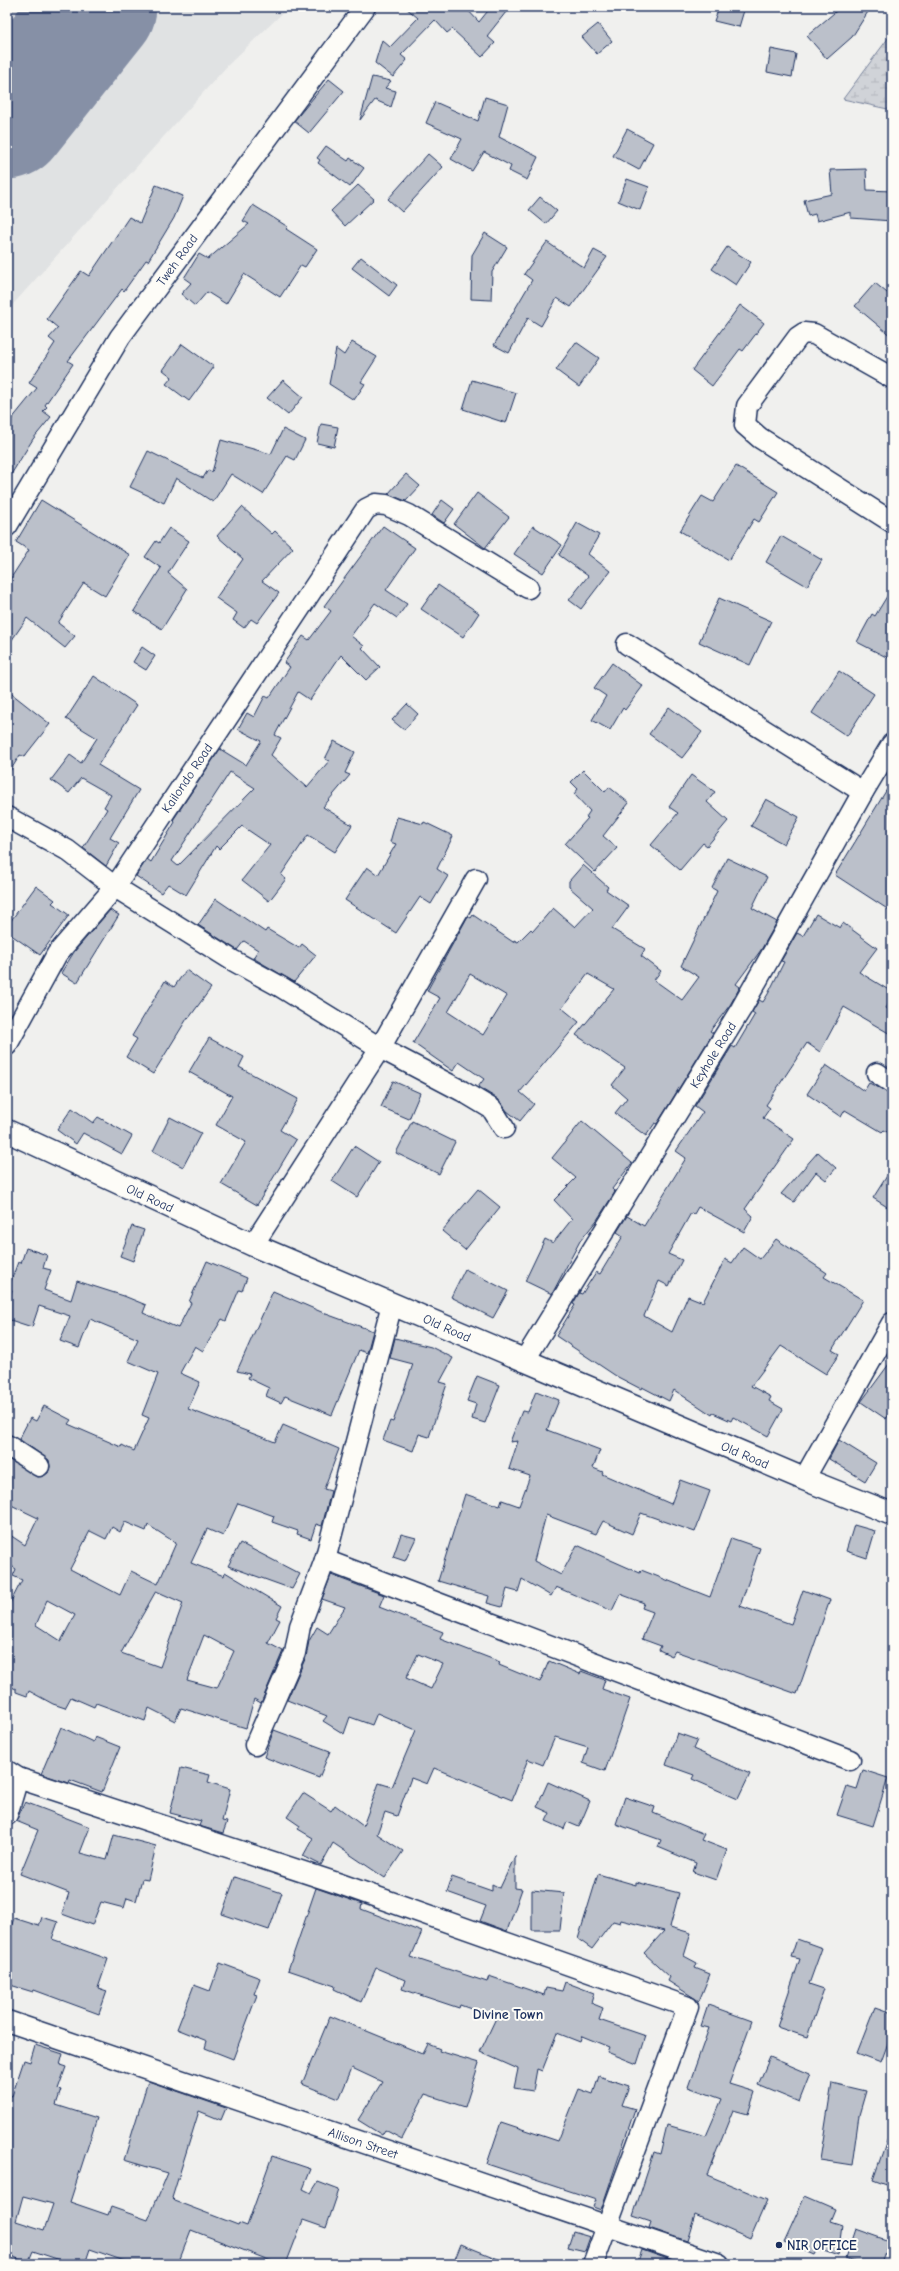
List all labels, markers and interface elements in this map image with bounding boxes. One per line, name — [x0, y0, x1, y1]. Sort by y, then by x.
street label: Tweh Road — [153, 231, 201, 289]
street label: Kailondo Road — [158, 741, 216, 815]
street label: Keyhole Road — [687, 1019, 739, 1091]
street label: Old Road — [124, 1181, 176, 1215]
street label: Old Road — [421, 1311, 473, 1345]
street label: Old Road — [719, 1438, 771, 1472]
district label: Divine Town — [473, 2006, 543, 2023]
street label: Allison Street — [326, 2124, 401, 2162]
place label: NIR OFFICE — [787, 2238, 857, 2253]
marker: NIR OFFICE — [774, 2240, 784, 2250]

